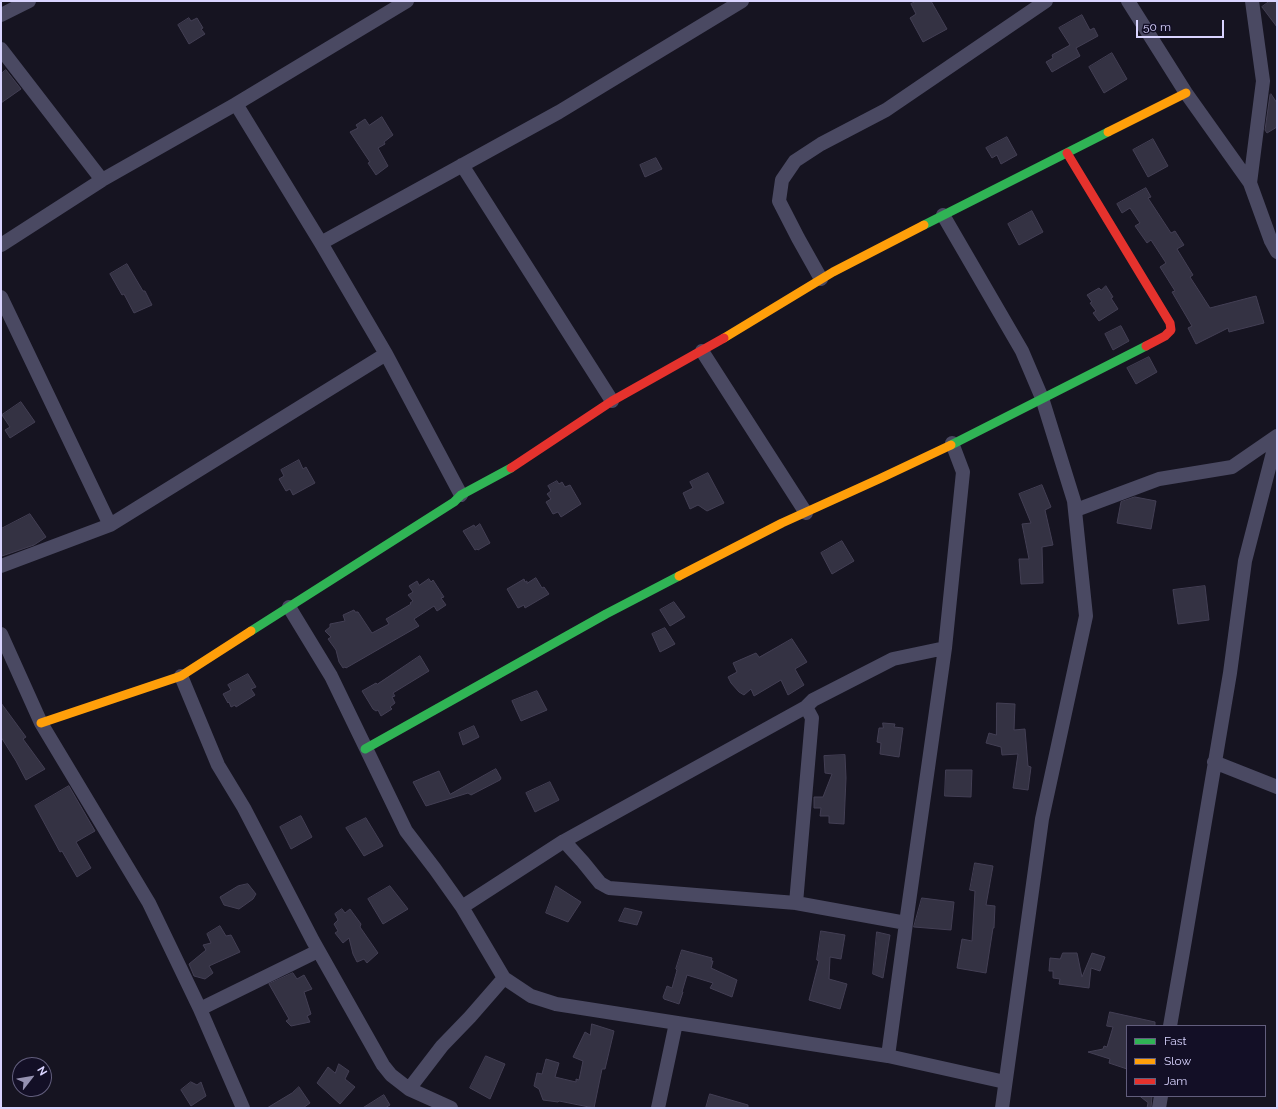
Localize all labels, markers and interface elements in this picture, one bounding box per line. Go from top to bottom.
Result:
scale bar [1138,12,1226,38]
text: 50 m [1143,20,1171,34]
legend [1126,1025,1266,1097]
text: Fast [1164,1034,1187,1048]
text: Slow [1164,1054,1191,1068]
north arrow [12,1057,52,1097]
text: N [34,1064,50,1078]
text: Jam [1164,1074,1187,1088]

